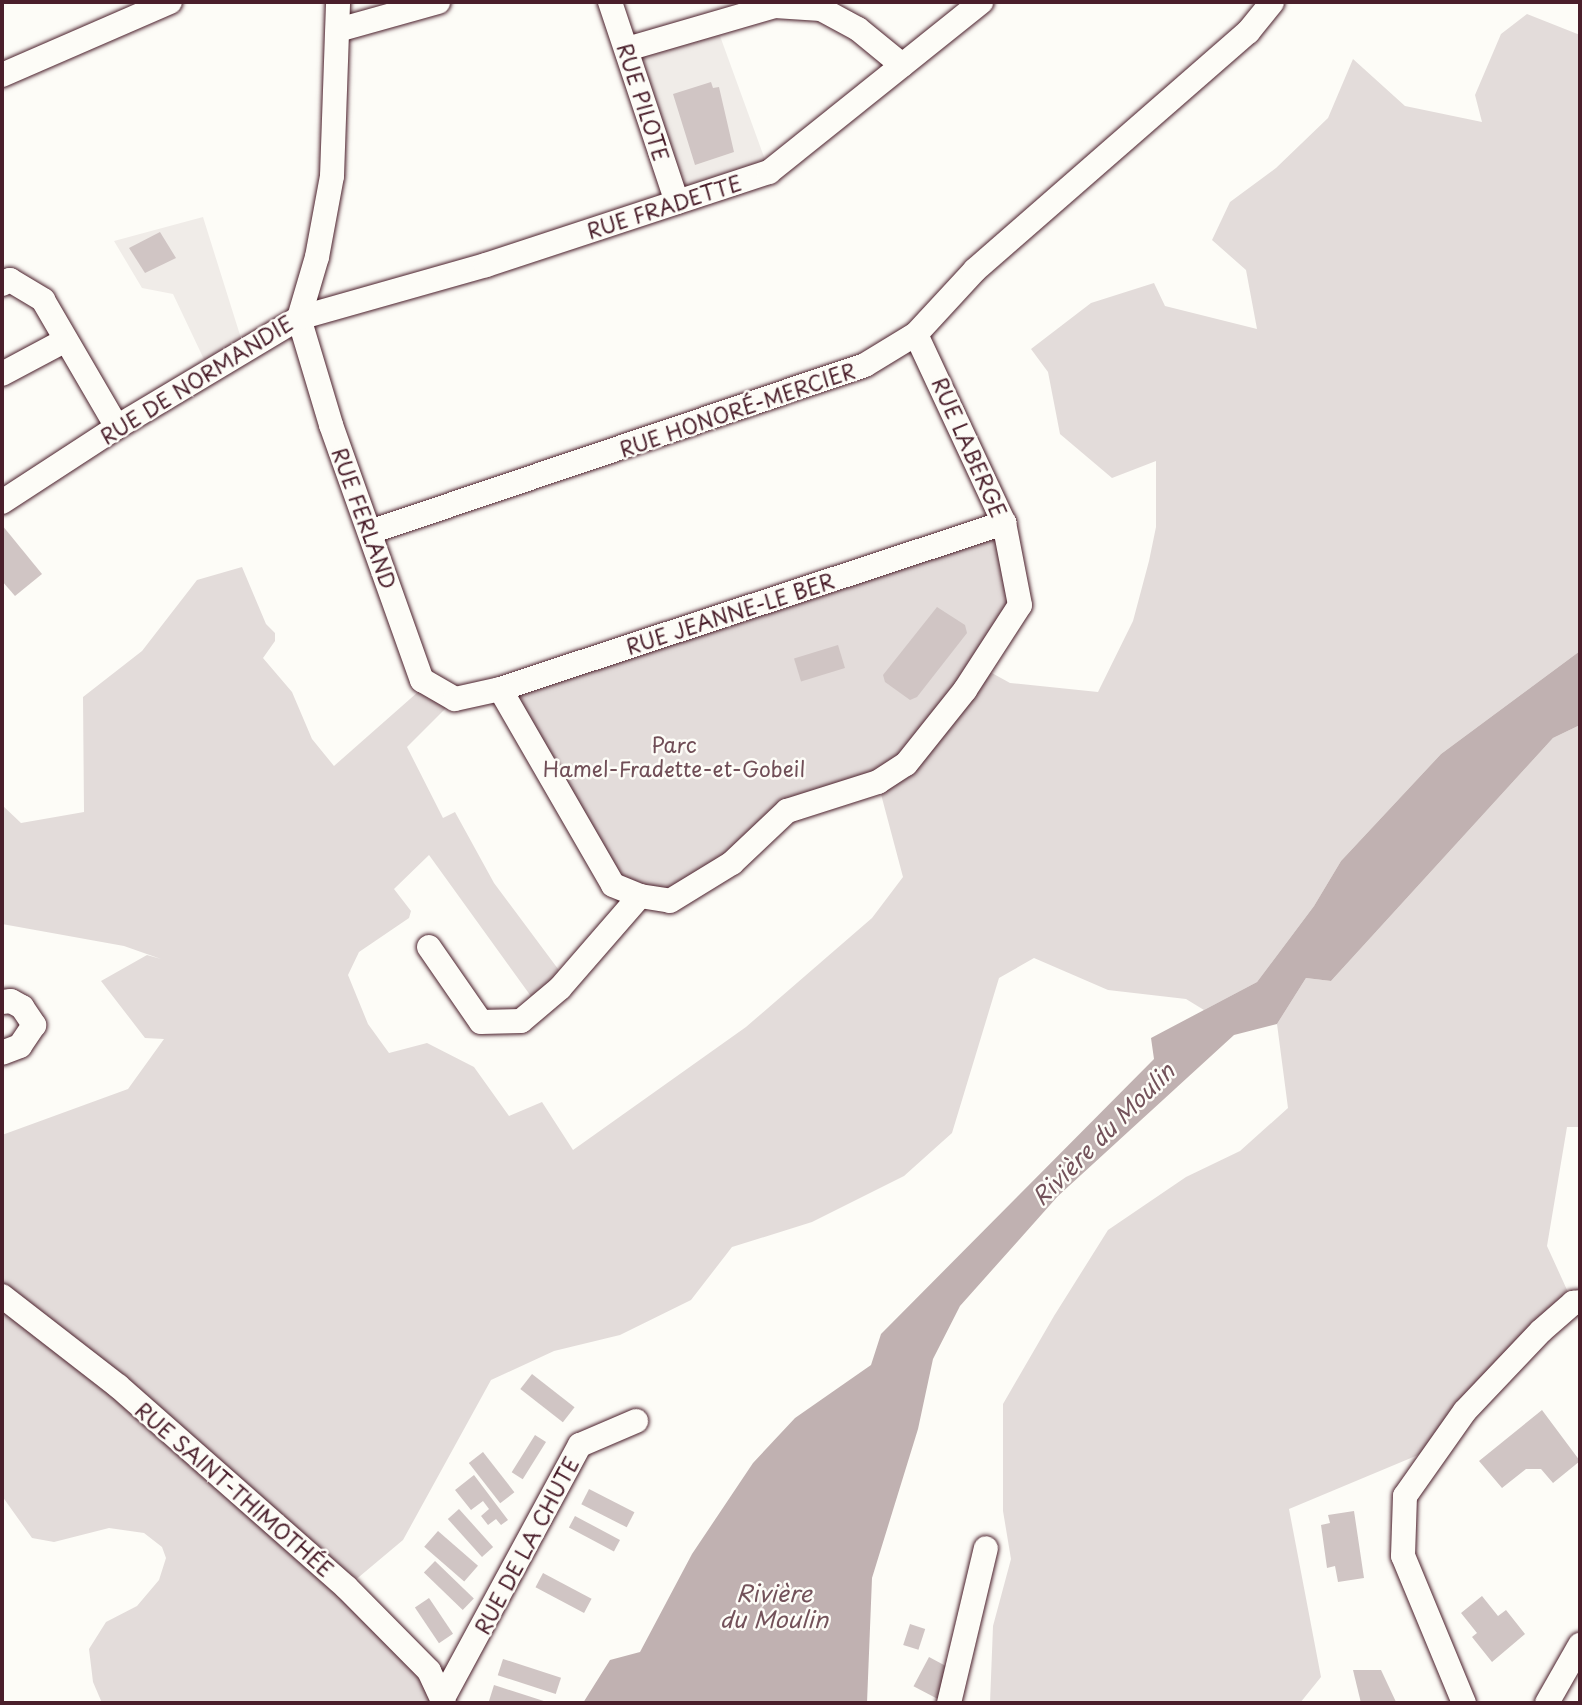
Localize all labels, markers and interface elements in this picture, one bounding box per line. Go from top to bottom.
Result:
street label: RUE PILOTE [613,39,675,165]
street label: RUE FRADETTE [582,169,746,243]
street label: RUE DE NORMANDIE [94,309,298,449]
street label: RUE HONORÉ-MERCIER [614,356,860,462]
street label: RUE LABERGE [928,372,1012,522]
street label: RUE FERLAND [327,443,403,593]
street label: RUE JEANNE-LE BER [620,566,840,660]
park label: Parc Hamel-Fradette-et-Gobeil [543,731,805,781]
water label: Rivière du Moulin [1025,1056,1181,1212]
street label: RUE SAINT-THIMOTHÉE [130,1396,340,1582]
street label: RUE DE LA CHUTE [468,1452,584,1638]
water label: Rivière du Moulin [719,1579,829,1633]

